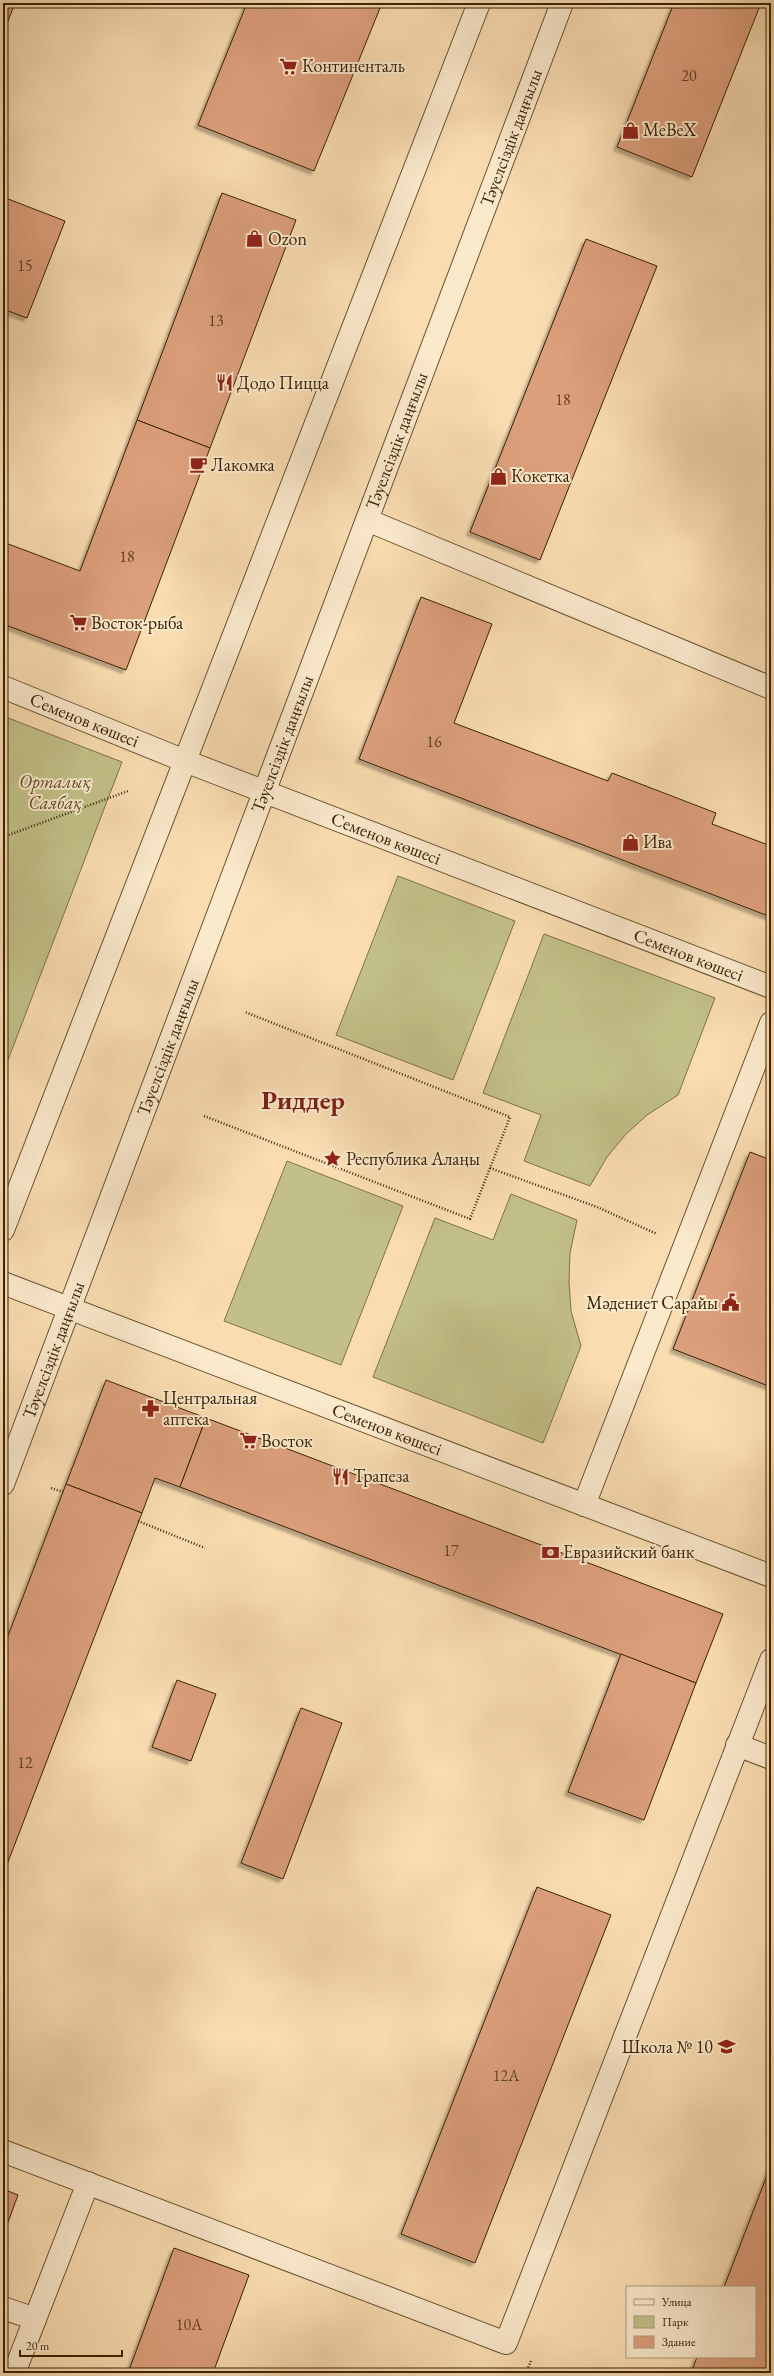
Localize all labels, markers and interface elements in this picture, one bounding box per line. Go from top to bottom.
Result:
place label: Континенталь [302,54,405,77]
supermarket icon: Континенталь [279,56,299,76]
house number: 20 [681,65,697,86]
street label: Тәуелсіздік даңғылы [474,66,547,209]
place label: MeBeX [643,118,696,141]
shop icon: MeBeX [620,120,640,140]
place label: Ozon [268,227,307,250]
shop icon: Ozon [245,229,265,249]
house number: 15 [17,255,33,276]
house number: 13 [208,310,224,331]
street label: Тәуелсіздік даңғылы [360,369,433,513]
place label: Додо Пицца [237,371,330,394]
restaurant icon: Додо Пицца [214,373,234,393]
house number: 18 [555,389,571,410]
place label: Лакомка [211,453,276,476]
cafe icon: Лакомка [188,455,208,475]
place label: Кокетка [511,464,570,487]
shop icon: Кокетка [488,466,508,486]
house number: 18 [119,546,135,567]
place label: Восток-рыба [91,611,184,634]
supermarket icon: Восток-рыба [68,613,88,633]
street label: Тәуелсіздік даңғылы [245,672,318,816]
street label: Семенов көшесі [27,687,143,752]
house number: 16 [426,731,442,752]
park label: Орталық Саябақ [19,770,91,814]
street label: Семенов көшесі [328,807,445,870]
place label: Ива [643,830,673,853]
shop icon: Ива [620,832,640,852]
street label: Семенов көшесі [630,923,747,986]
street label: Тәуелсіздік даңғылы [131,975,204,1119]
district label: Риддер [261,1083,345,1117]
place label: Республика Алаңы [346,1147,480,1170]
place icon: Республика Алаңы [323,1149,343,1169]
street label: Тәуелсіздік даңғылы [17,1278,89,1422]
place label: Мәдениет Сарайы [586,1291,718,1314]
public building icon: Мәдениет Сарайы [721,1293,741,1313]
place label: Центральная аптека [163,1386,257,1430]
pharmacy icon: Центральная аптека [140,1398,160,1418]
street label: Семенов көшесі [329,1398,446,1461]
place label: Восток [261,1429,313,1452]
supermarket icon: Восток [238,1431,258,1451]
place label: Трапеза [353,1464,410,1487]
restaurant icon: Трапеза [330,1466,350,1486]
house number: 17 [443,1540,459,1561]
place label: Евразийский банк [563,1540,695,1563]
bank icon: Евразийский банк [540,1542,560,1562]
house number: 12 [17,1752,33,1773]
place label: Школа № 10 [622,2035,713,2058]
school or university icon: Школа № 10 [716,2037,736,2057]
house number: 12А [493,2065,520,2086]
legend [626,2286,756,2358]
text: Улица [661,2294,692,2310]
house number: 10А [176,2314,203,2335]
text: Парк [662,2314,689,2330]
scale bar [20,2332,122,2358]
text: Здание [662,2334,696,2350]
text: 20 m [26,2338,50,2354]

